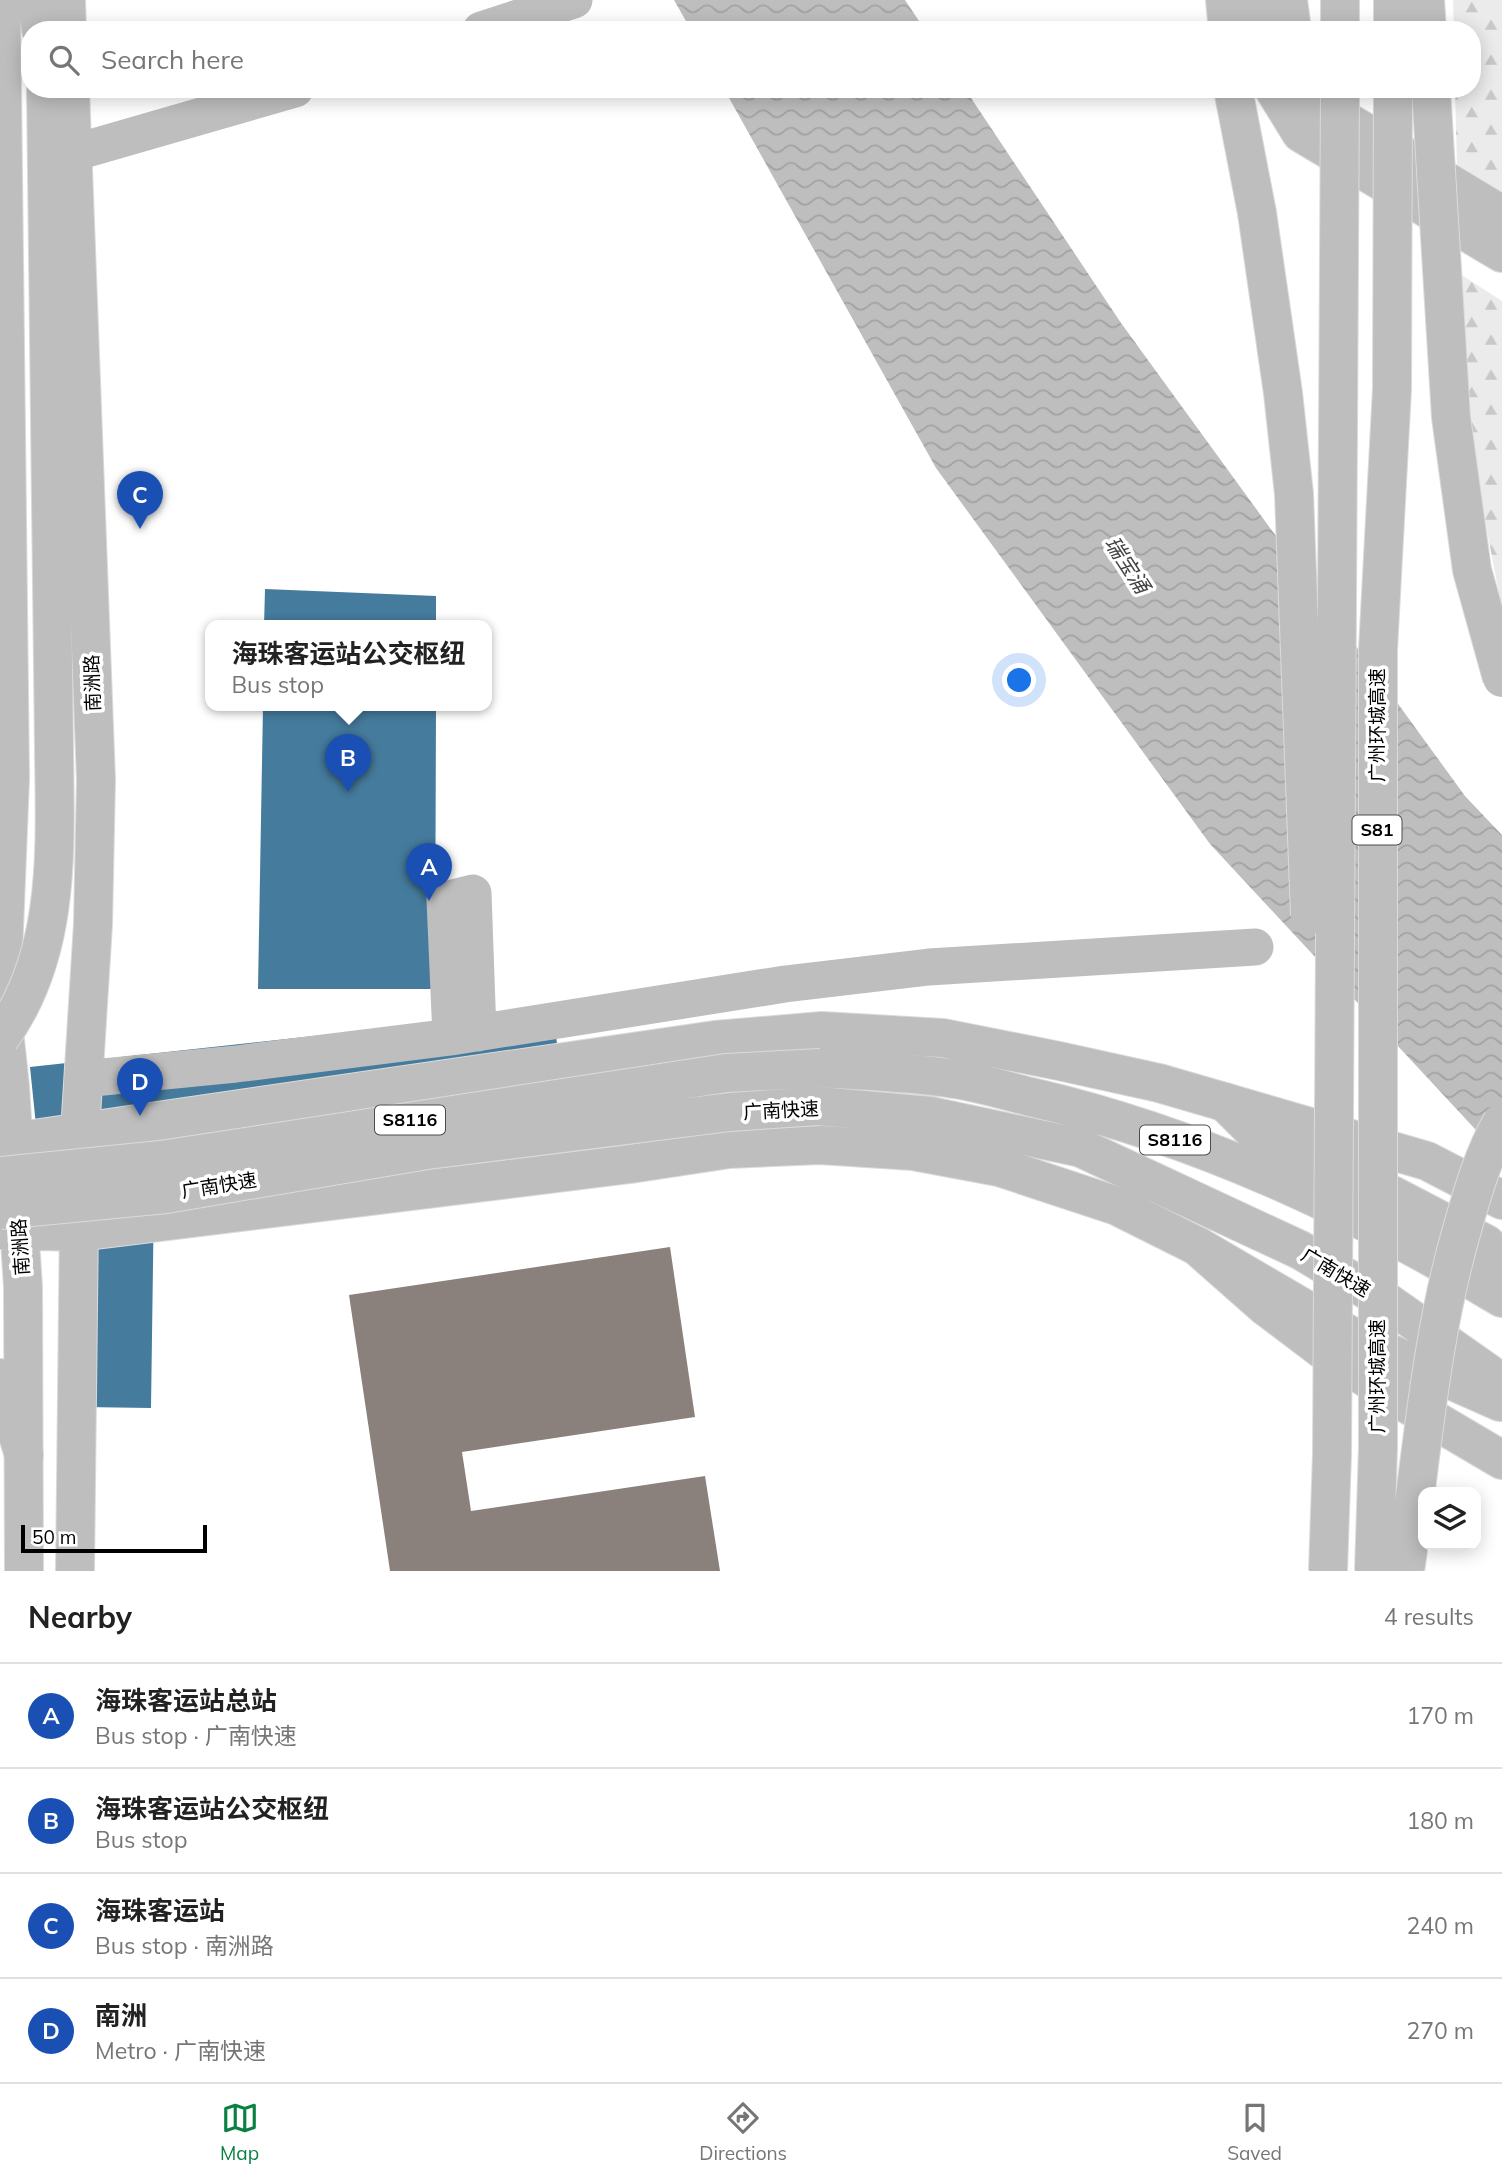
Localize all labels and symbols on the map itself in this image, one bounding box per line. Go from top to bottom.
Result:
pin: C [117,471,163,529]
water label: 瑞宝涌 [1100,531,1157,600]
street label: 南洲路 [79,654,105,712]
your location [1002,663,1036,697]
street label: 广州环城高速 [1365,668,1389,782]
pin: B [325,734,371,792]
road number: S81 [1352,816,1402,844]
pin: A [406,843,452,901]
pin: D [117,1058,163,1116]
street label: 广南快速 [742,1096,820,1124]
road number: S8116 [375,1106,445,1134]
road number: S8116 [1140,1126,1210,1154]
street label: 广南快速 [180,1167,258,1203]
street label: 南洲路 [6,1218,34,1276]
street label: 广南快速 [1297,1242,1375,1302]
street label: 广州环城高速 [1365,1319,1389,1433]
scale bar [21,1522,206,1554]

